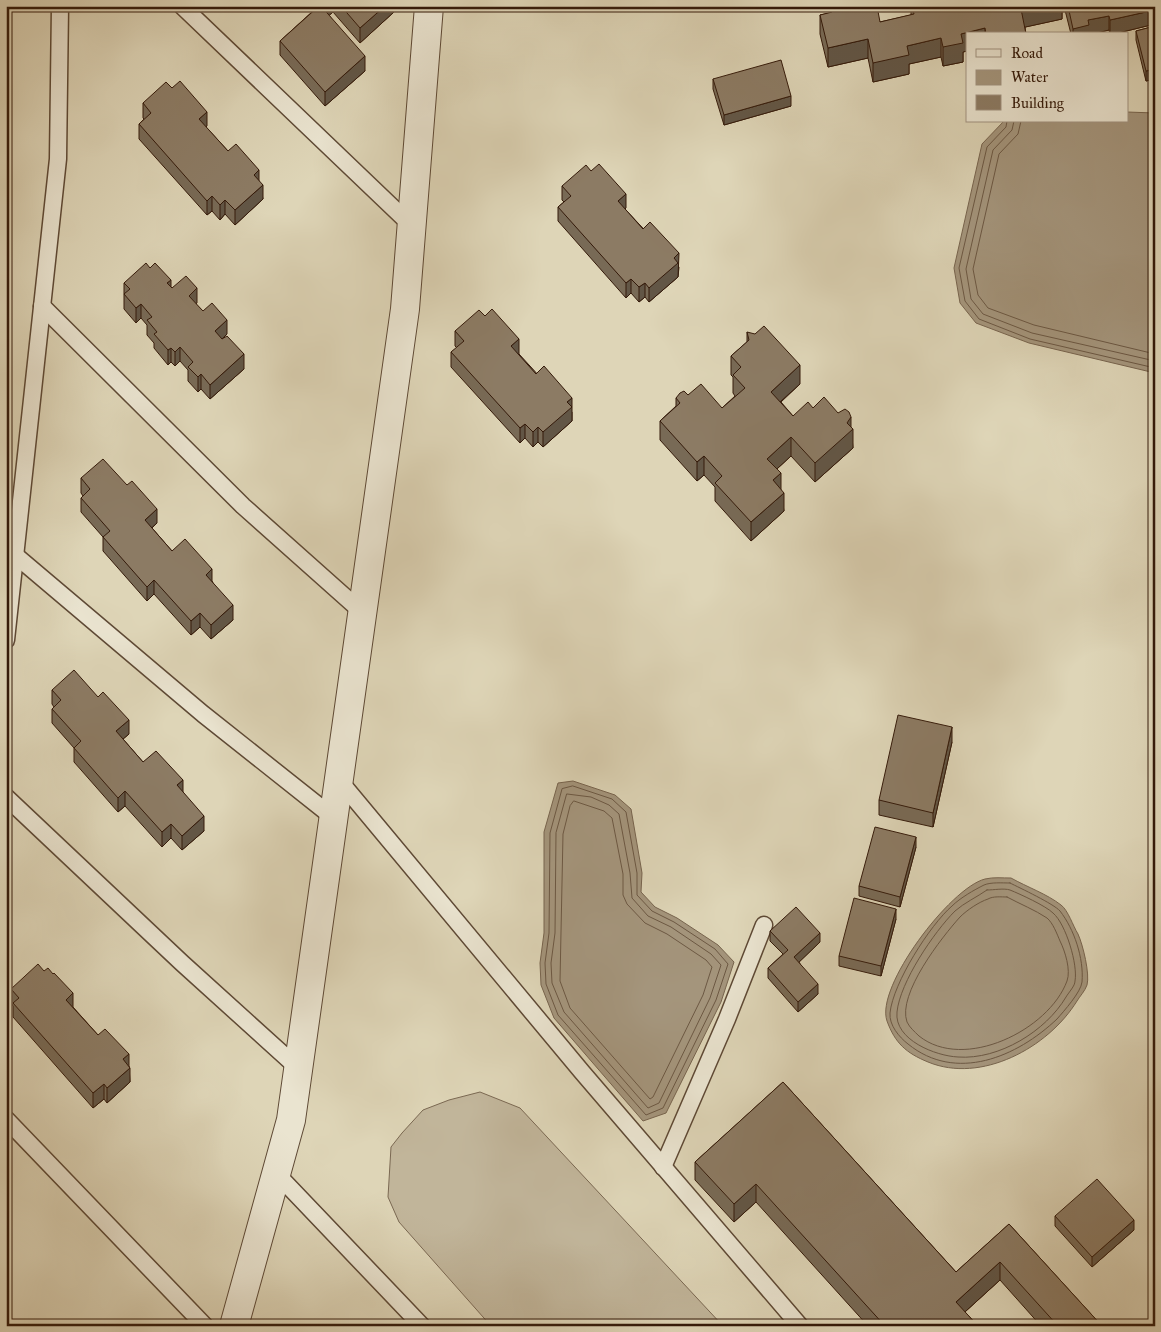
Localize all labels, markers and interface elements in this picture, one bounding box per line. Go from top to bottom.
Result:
legend [966,32,1128,122]
text: Road [1011,44,1043,62]
text: Water [1011,68,1048,86]
text: Building [1011,94,1065,112]

